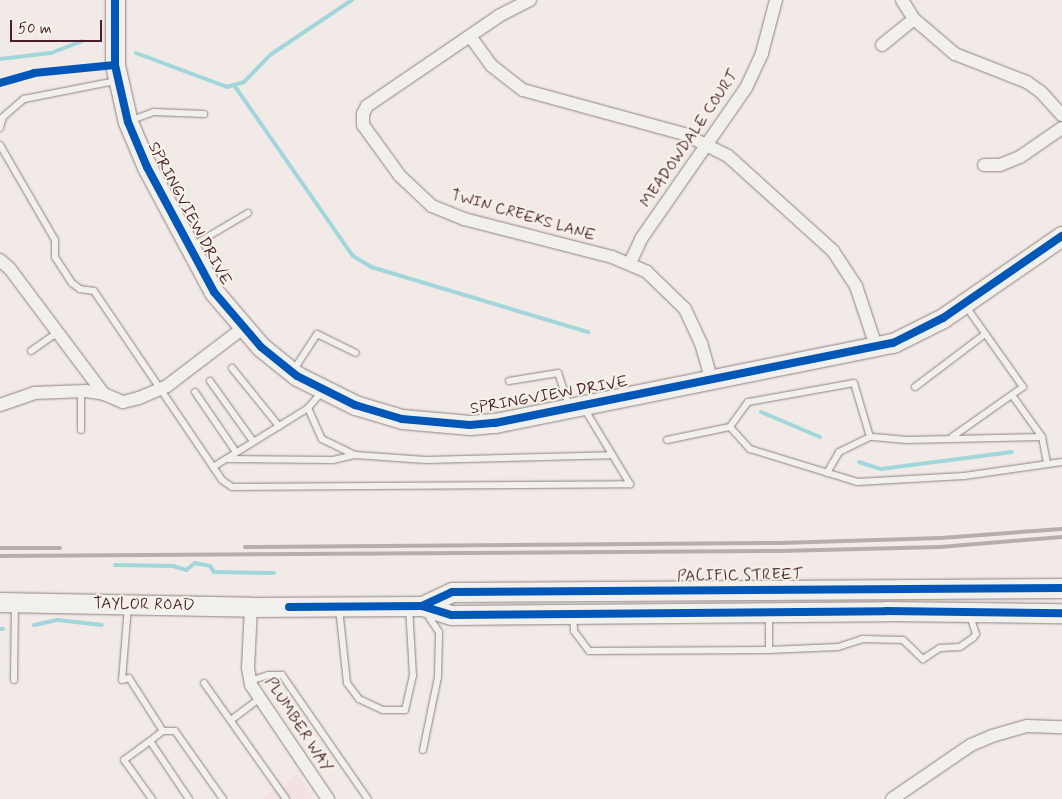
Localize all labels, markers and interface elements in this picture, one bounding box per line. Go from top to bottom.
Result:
scale bar [12,10,105,42]
text: 50 m [18,19,52,39]
street label: MEADOWDALE COURT [636,66,744,212]
street label: SPRINGVIEW DRIVE [143,139,235,289]
street label: TWIN CREEKS LANE [448,186,598,246]
street label: SPRINGVIEW DRIVE [468,373,630,419]
street label: PACIFIC STREET [677,565,803,587]
street label: TAYLOR ROAD [93,595,195,615]
street label: PLUMBER WAY [260,674,336,776]

